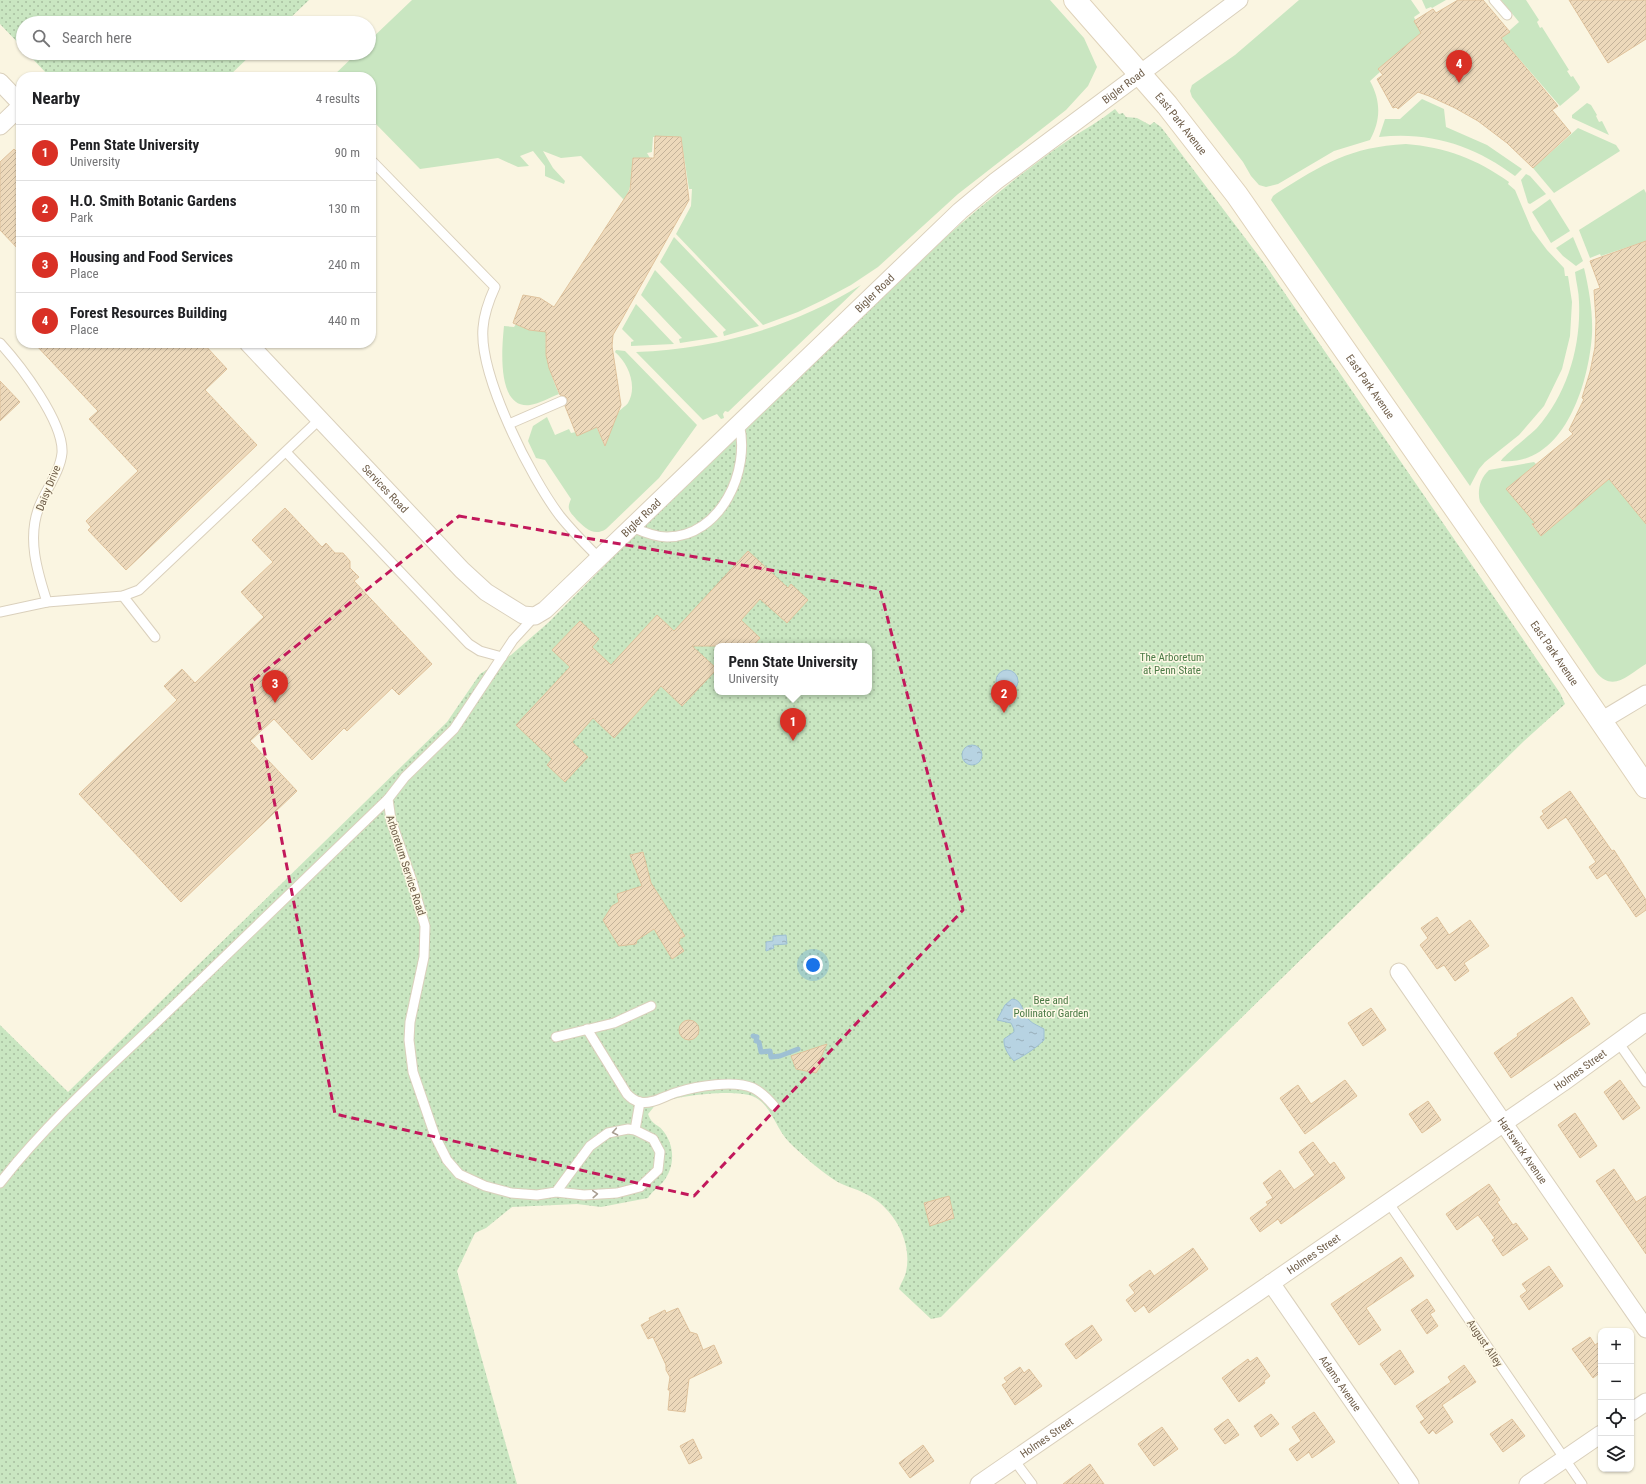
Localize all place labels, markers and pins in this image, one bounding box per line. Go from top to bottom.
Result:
pin: 4 [1446,50,1472,83]
pin: 3 [262,670,288,703]
pin: 2 [991,680,1017,713]
pin: 1 [780,708,806,741]

